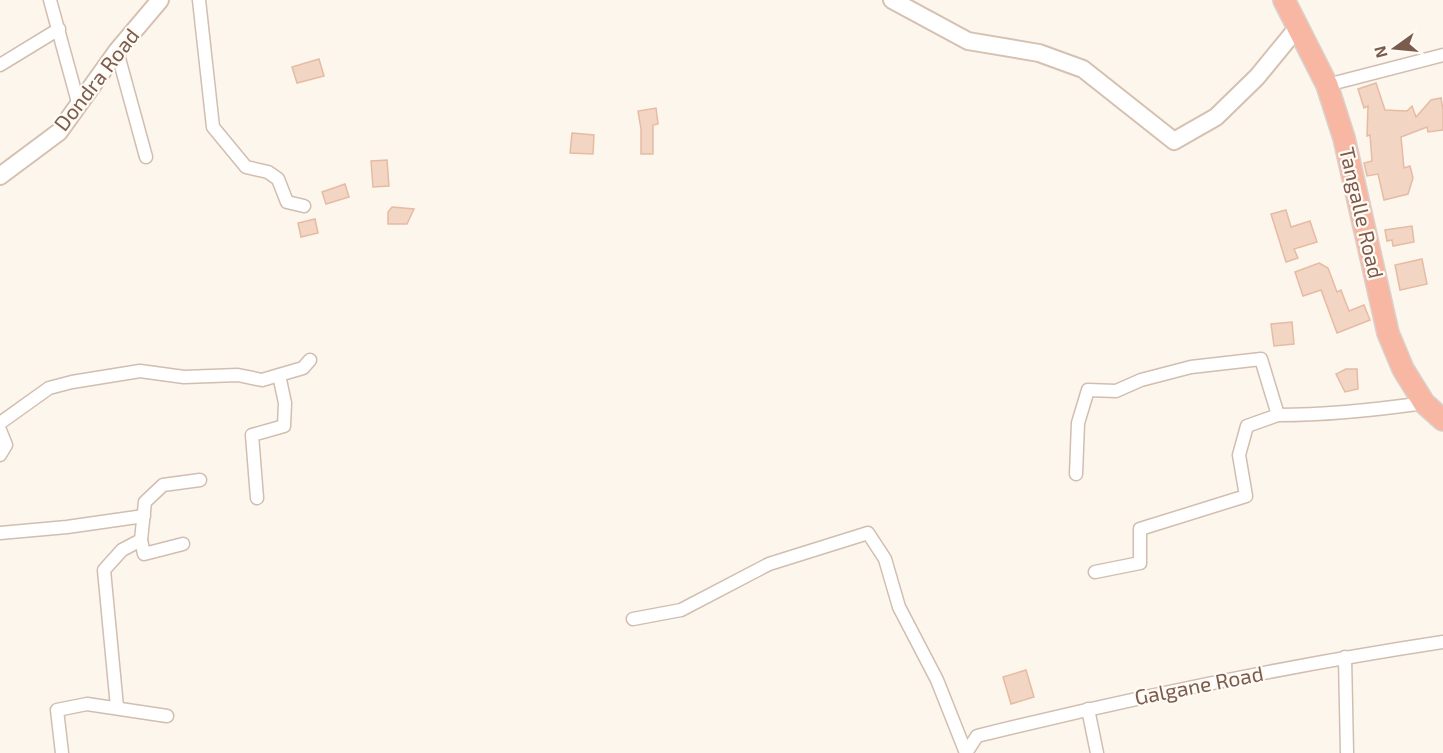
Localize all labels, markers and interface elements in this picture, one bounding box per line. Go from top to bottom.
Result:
north arrow [1365,18,1425,78]
street label: Dondra Road [48,23,144,135]
text: N [1369,44,1391,60]
street label: Tangalle Road [1335,145,1390,281]
street label: Galgane Road [1132,660,1265,709]

